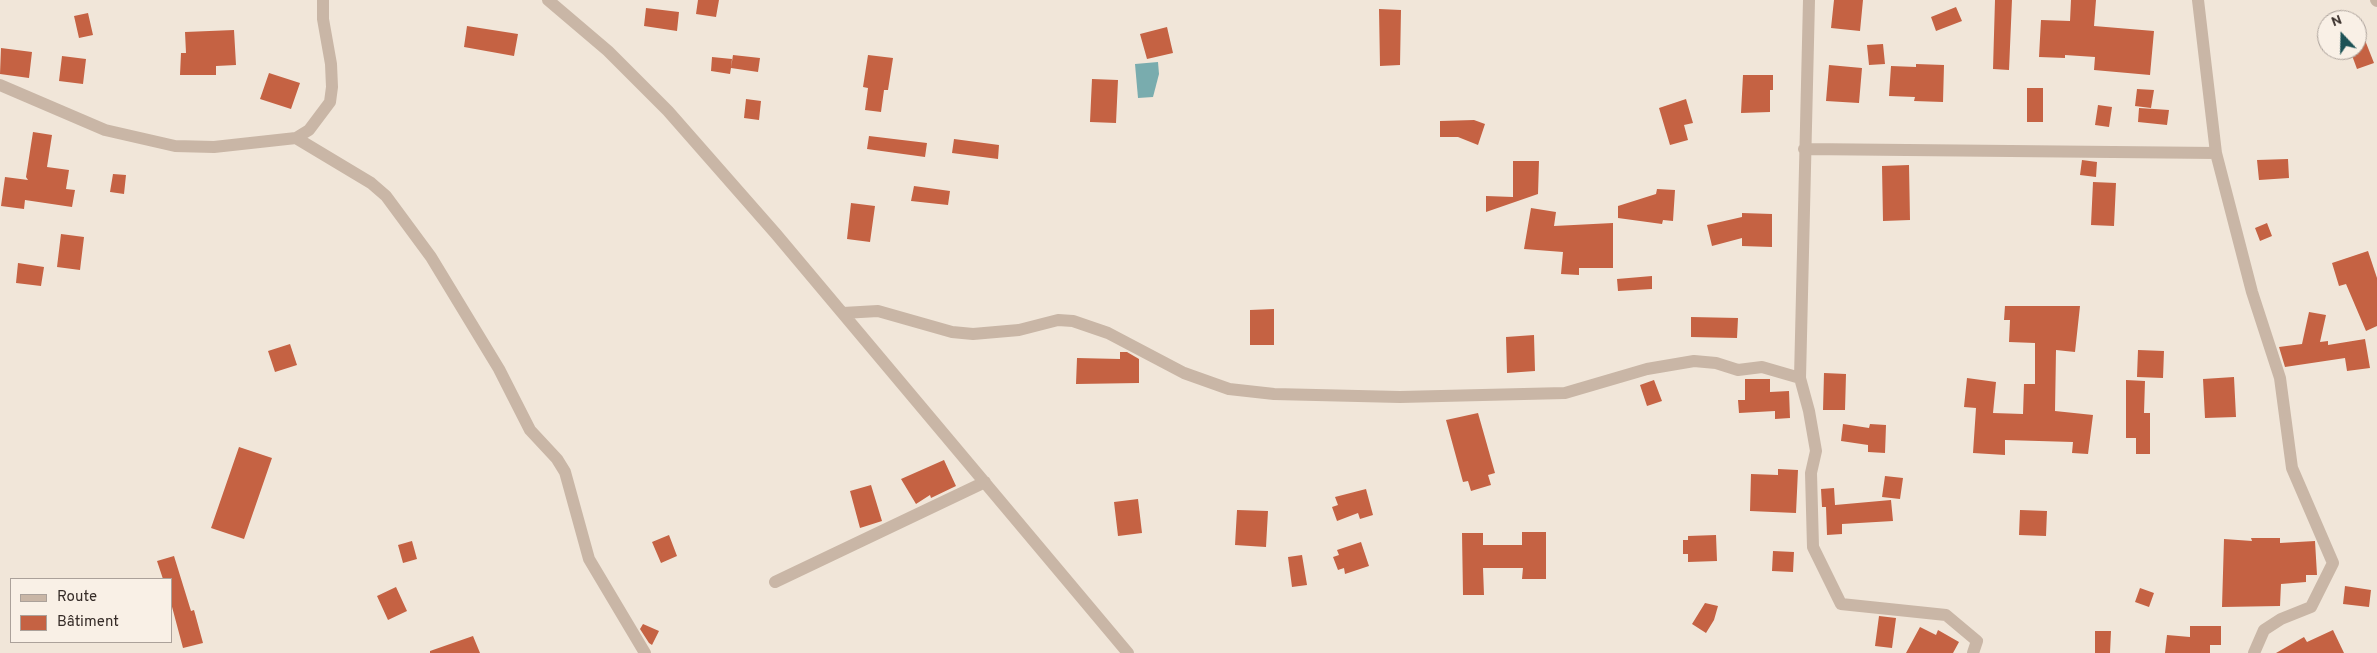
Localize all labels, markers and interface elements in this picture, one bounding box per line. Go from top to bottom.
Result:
north arrow [2317,10,2367,60]
text: N [2329,12,2345,31]
legend [10,578,172,643]
text: Route [57,588,97,607]
text: Bâtiment [57,613,119,632]

